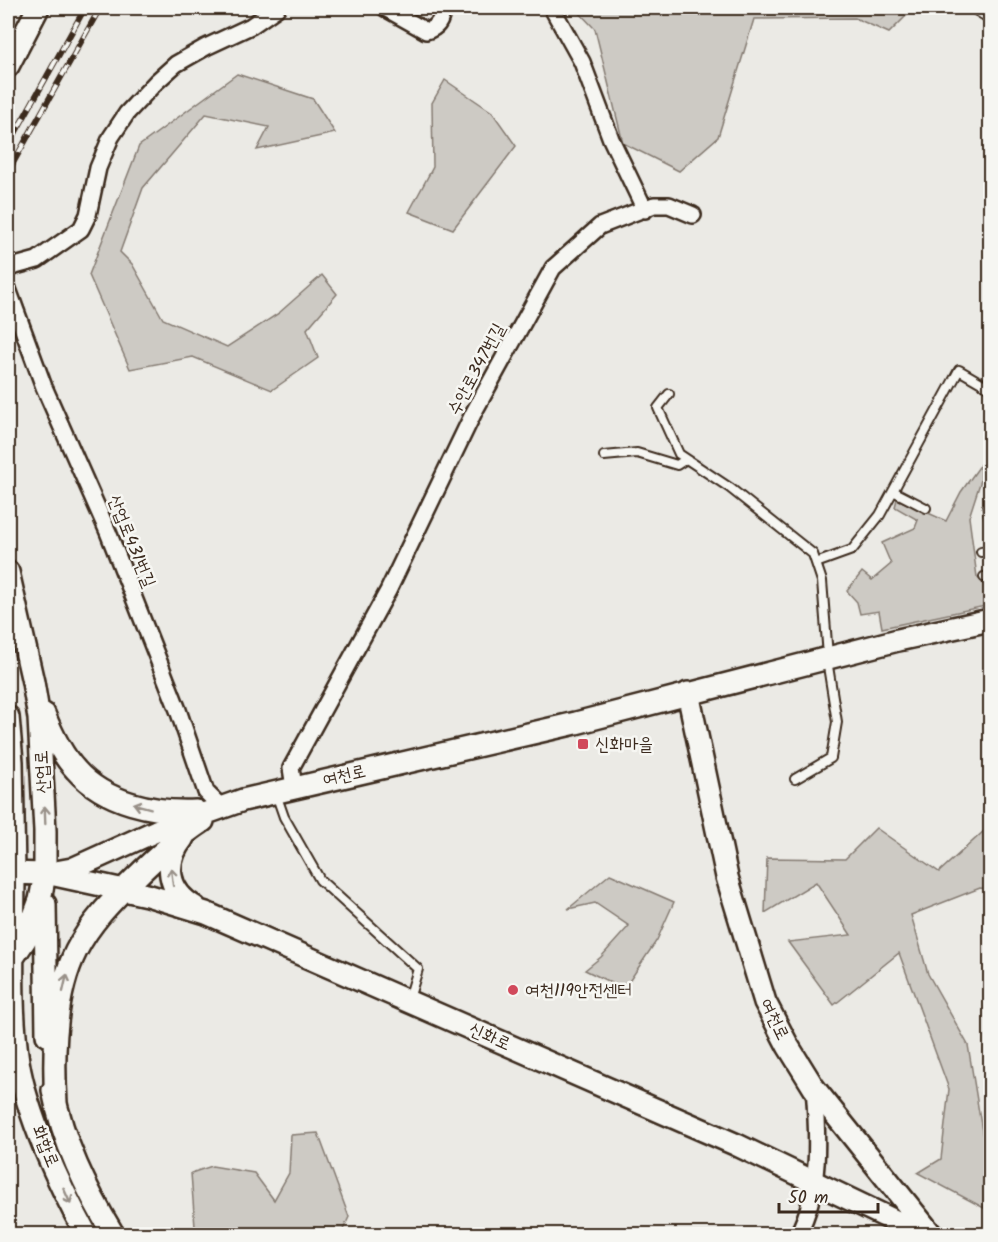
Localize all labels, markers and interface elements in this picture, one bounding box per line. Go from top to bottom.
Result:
street label: 수안로347번길 [441,318,514,421]
street label: 산업로431번길 [99,491,163,593]
place label: 신화마을 [595,731,653,760]
marker: 신화마을 [576,737,590,751]
street label: 산업로 [28,749,59,794]
street label: 여천로 [320,757,369,795]
one-way arrow [133,799,152,811]
one-way arrow [39,806,50,826]
one-way arrow [167,868,178,887]
one-way arrow [60,974,72,993]
place label: 여천119안전센터 [525,977,632,1006]
marker: 여천119안전센터 [506,983,520,997]
street label: 여천로 [751,994,796,1046]
street label: 신화로 [464,1015,515,1059]
street label: 화합로 [23,1121,66,1172]
scale bar [779,1176,878,1214]
text: 50 m [788,1184,828,1213]
one-way arrow [62,1186,73,1205]

